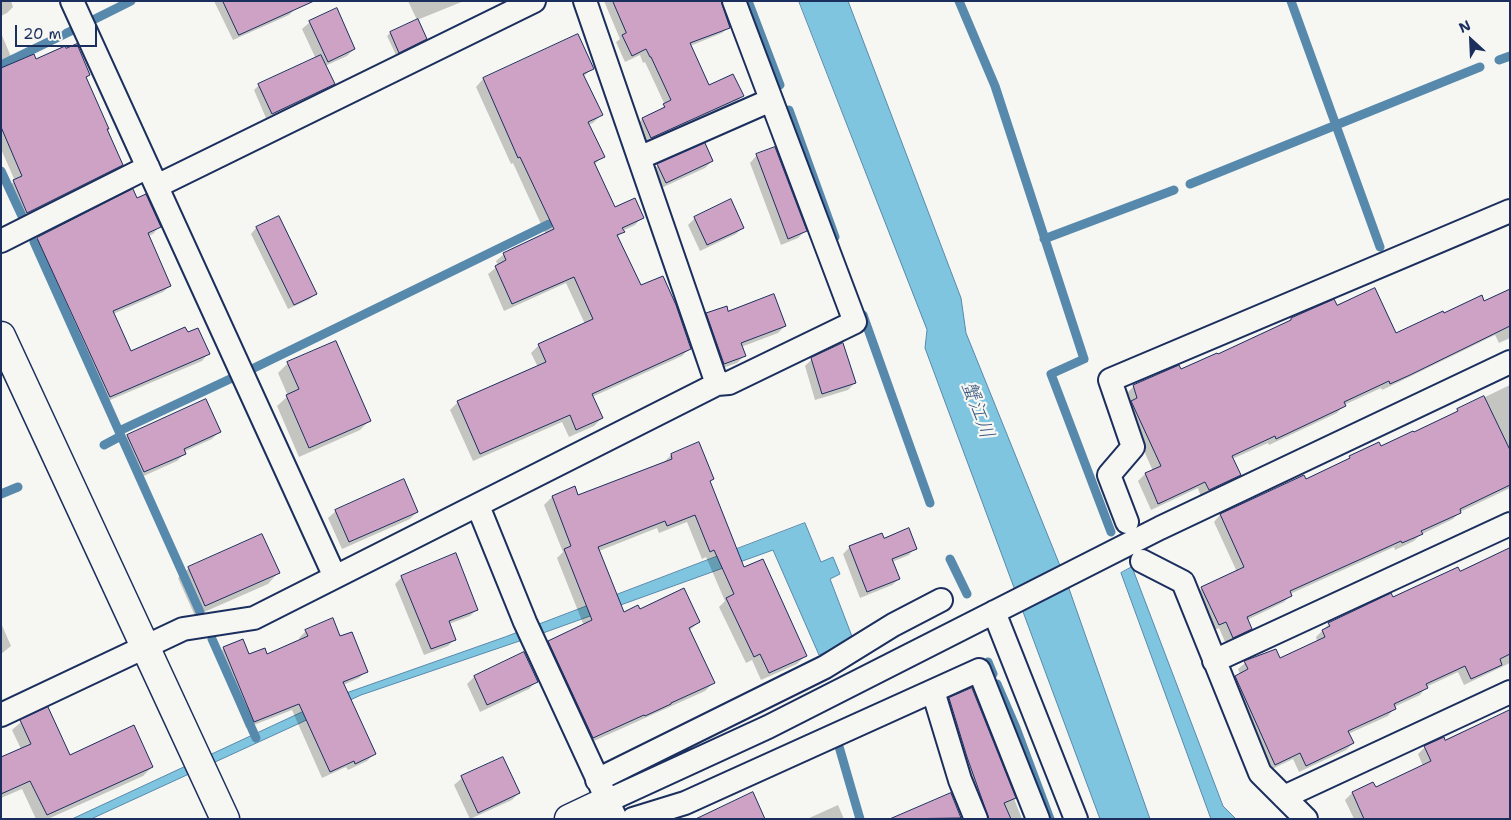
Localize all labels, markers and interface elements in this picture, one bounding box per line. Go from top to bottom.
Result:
scale bar [18,15,100,47]
north arrow [1446,15,1496,65]
text: N [1456,16,1473,37]
text: 20 m [23,24,62,44]
water label: 蟹江川 [955,378,999,442]

